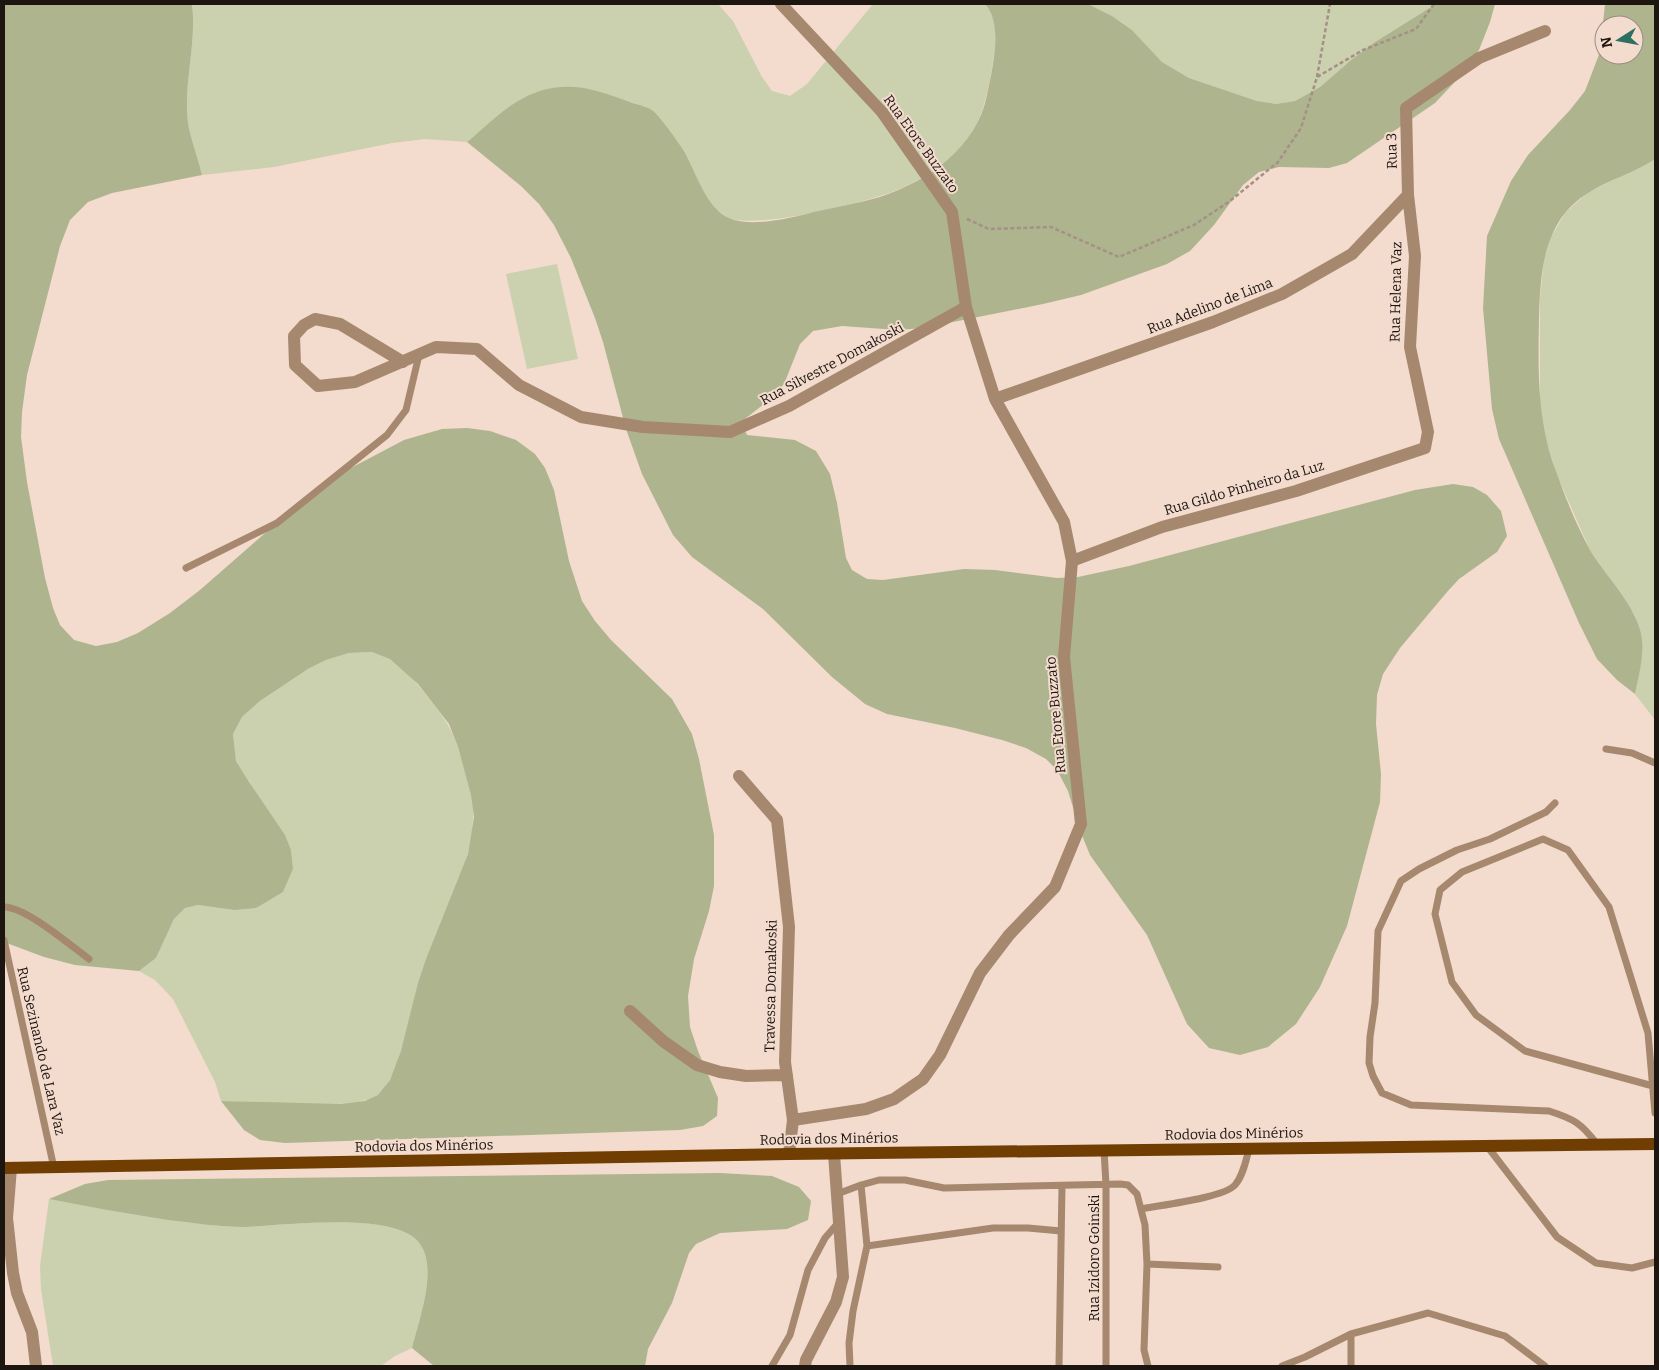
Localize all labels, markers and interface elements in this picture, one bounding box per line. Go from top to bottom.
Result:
north arrow [1594,15,1644,65]
text: N [1597,35,1616,49]
street label: Rua Etore Buzzato [880,92,962,196]
street label: Rua 3 [1383,133,1401,169]
street label: Rua Helena Vaz [1387,241,1405,342]
street label: Rua Adelino de Lima [1145,274,1275,338]
street label: Rua Silvestre Domakoski [757,319,907,409]
street label: Rua Gildo Pinheiro da Luz [1162,457,1326,519]
street label: Rua Etore Buzzato [1042,656,1070,774]
street label: Travessa Domakoski [761,920,781,1052]
street label: Rua Sezinando de Lara Vaz [13,965,69,1137]
street label: Rodovia dos Minérios [1165,1124,1303,1144]
street label: Rodovia dos Minérios [760,1129,898,1149]
street label: Rodovia dos Minérios [355,1136,493,1156]
street label: Rua Izidoro Goinski [1086,1195,1103,1321]

